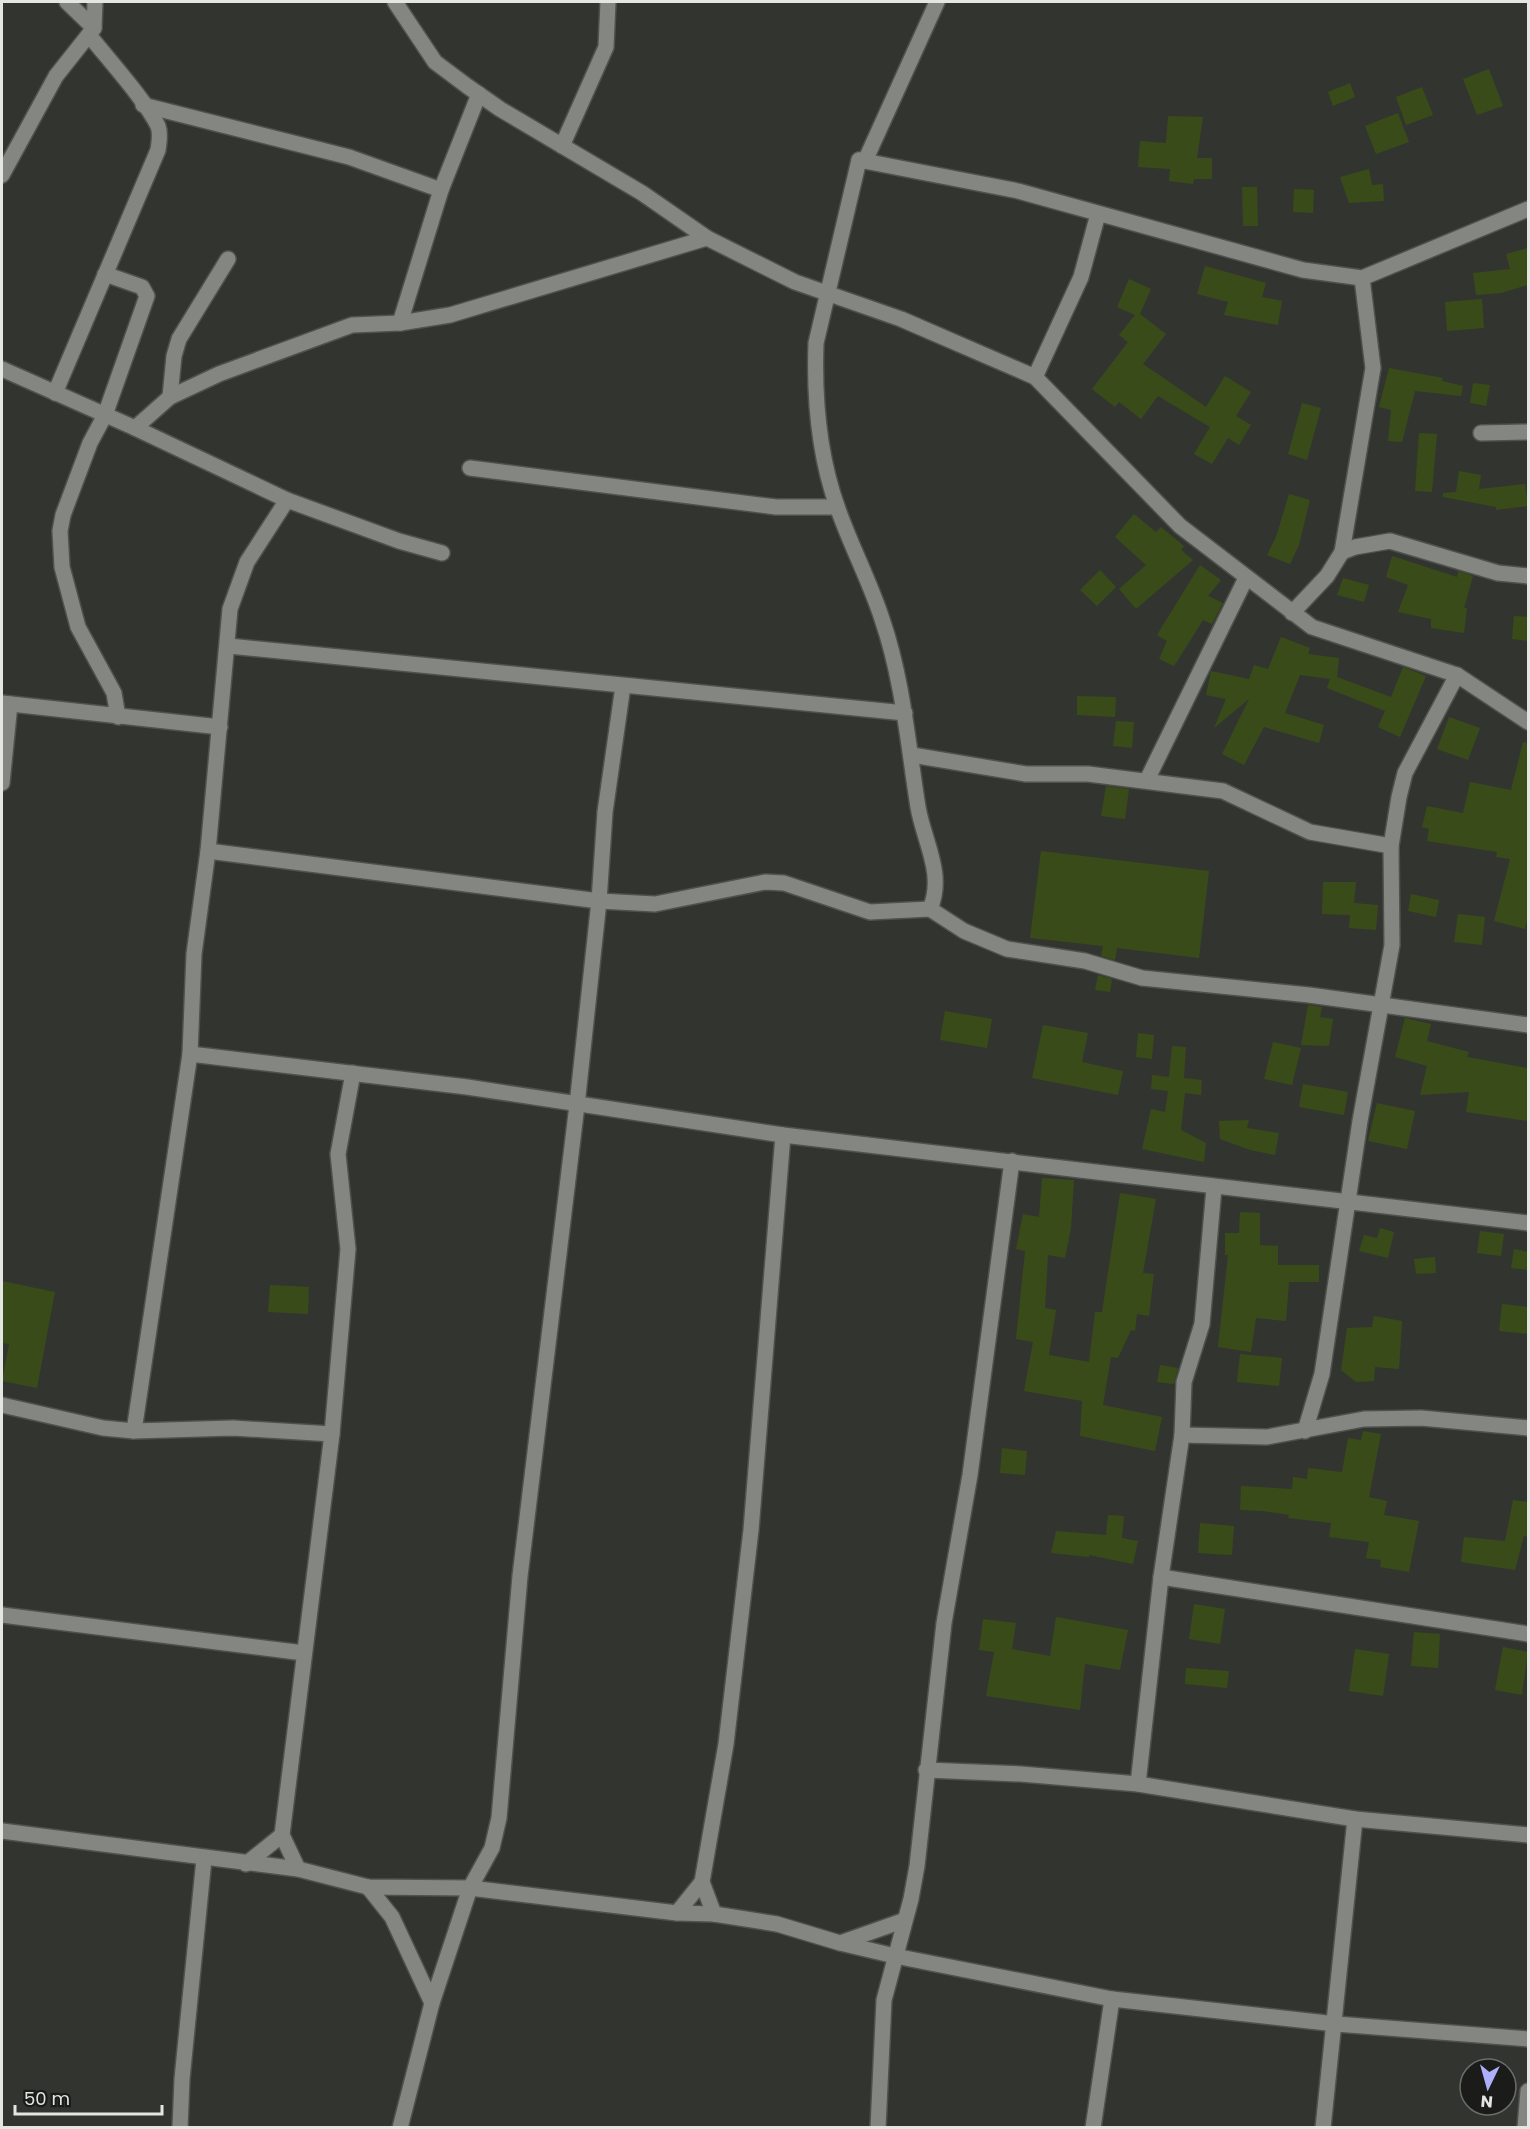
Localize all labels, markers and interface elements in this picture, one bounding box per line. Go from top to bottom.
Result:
north arrow [1458,2057,1518,2117]
scale bar [15,2078,162,2116]
text: 50 m [24,2086,70,2111]
text: N [1480,2089,1494,2113]

